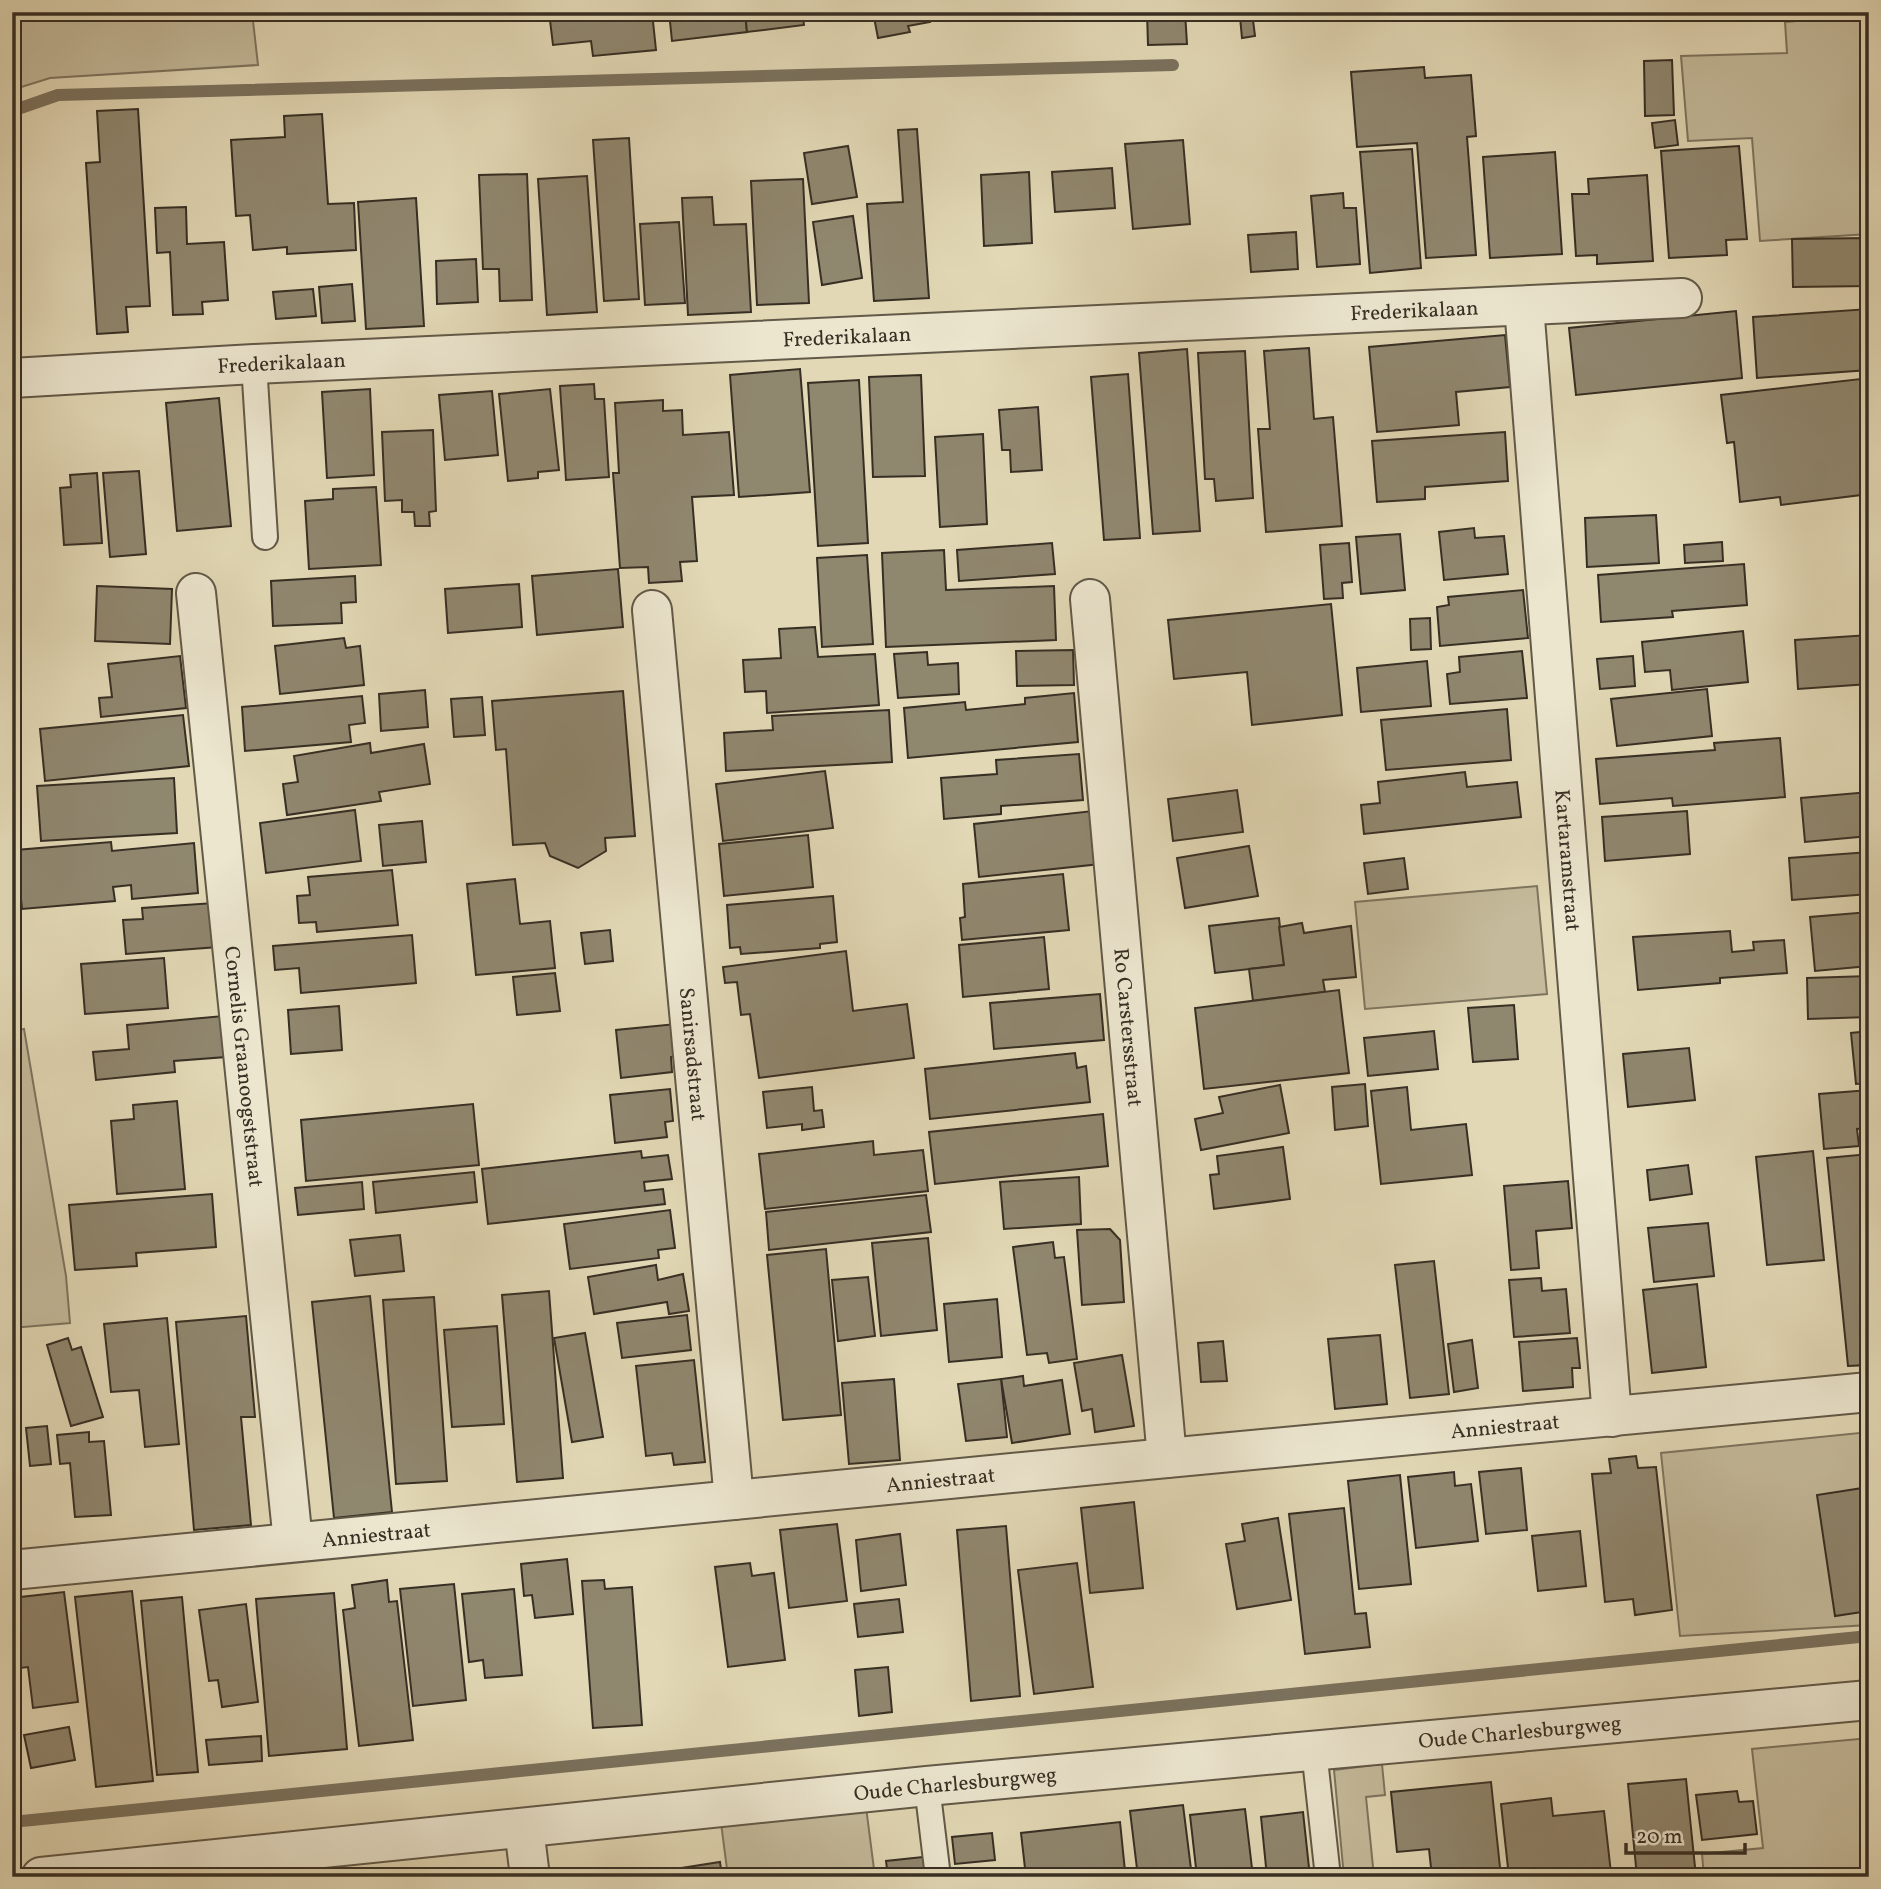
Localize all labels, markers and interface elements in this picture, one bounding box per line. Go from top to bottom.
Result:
street label: Frederikalaan [1350,294,1479,329]
street label: Frederikalaan [782,321,912,356]
street label: Frederikalaan [217,347,347,382]
street label: Kartaramstraat [1546,788,1586,933]
street label: Cornelis Graanoogststraat [216,945,270,1189]
street label: Ro Carstersstraat [1105,947,1148,1108]
street label: Sanirsadstraat [671,986,712,1122]
street label: Anniestraat [1449,1408,1561,1447]
street label: Anniestraat [885,1462,997,1501]
street label: Anniestraat [321,1516,432,1556]
street label: Oude Charlesburgweg [1417,1710,1623,1757]
street label: Oude Charlesburgweg [853,1761,1058,1809]
scale bar [1626,1812,1744,1856]
text: 20 m [1636,1823,1682,1852]

